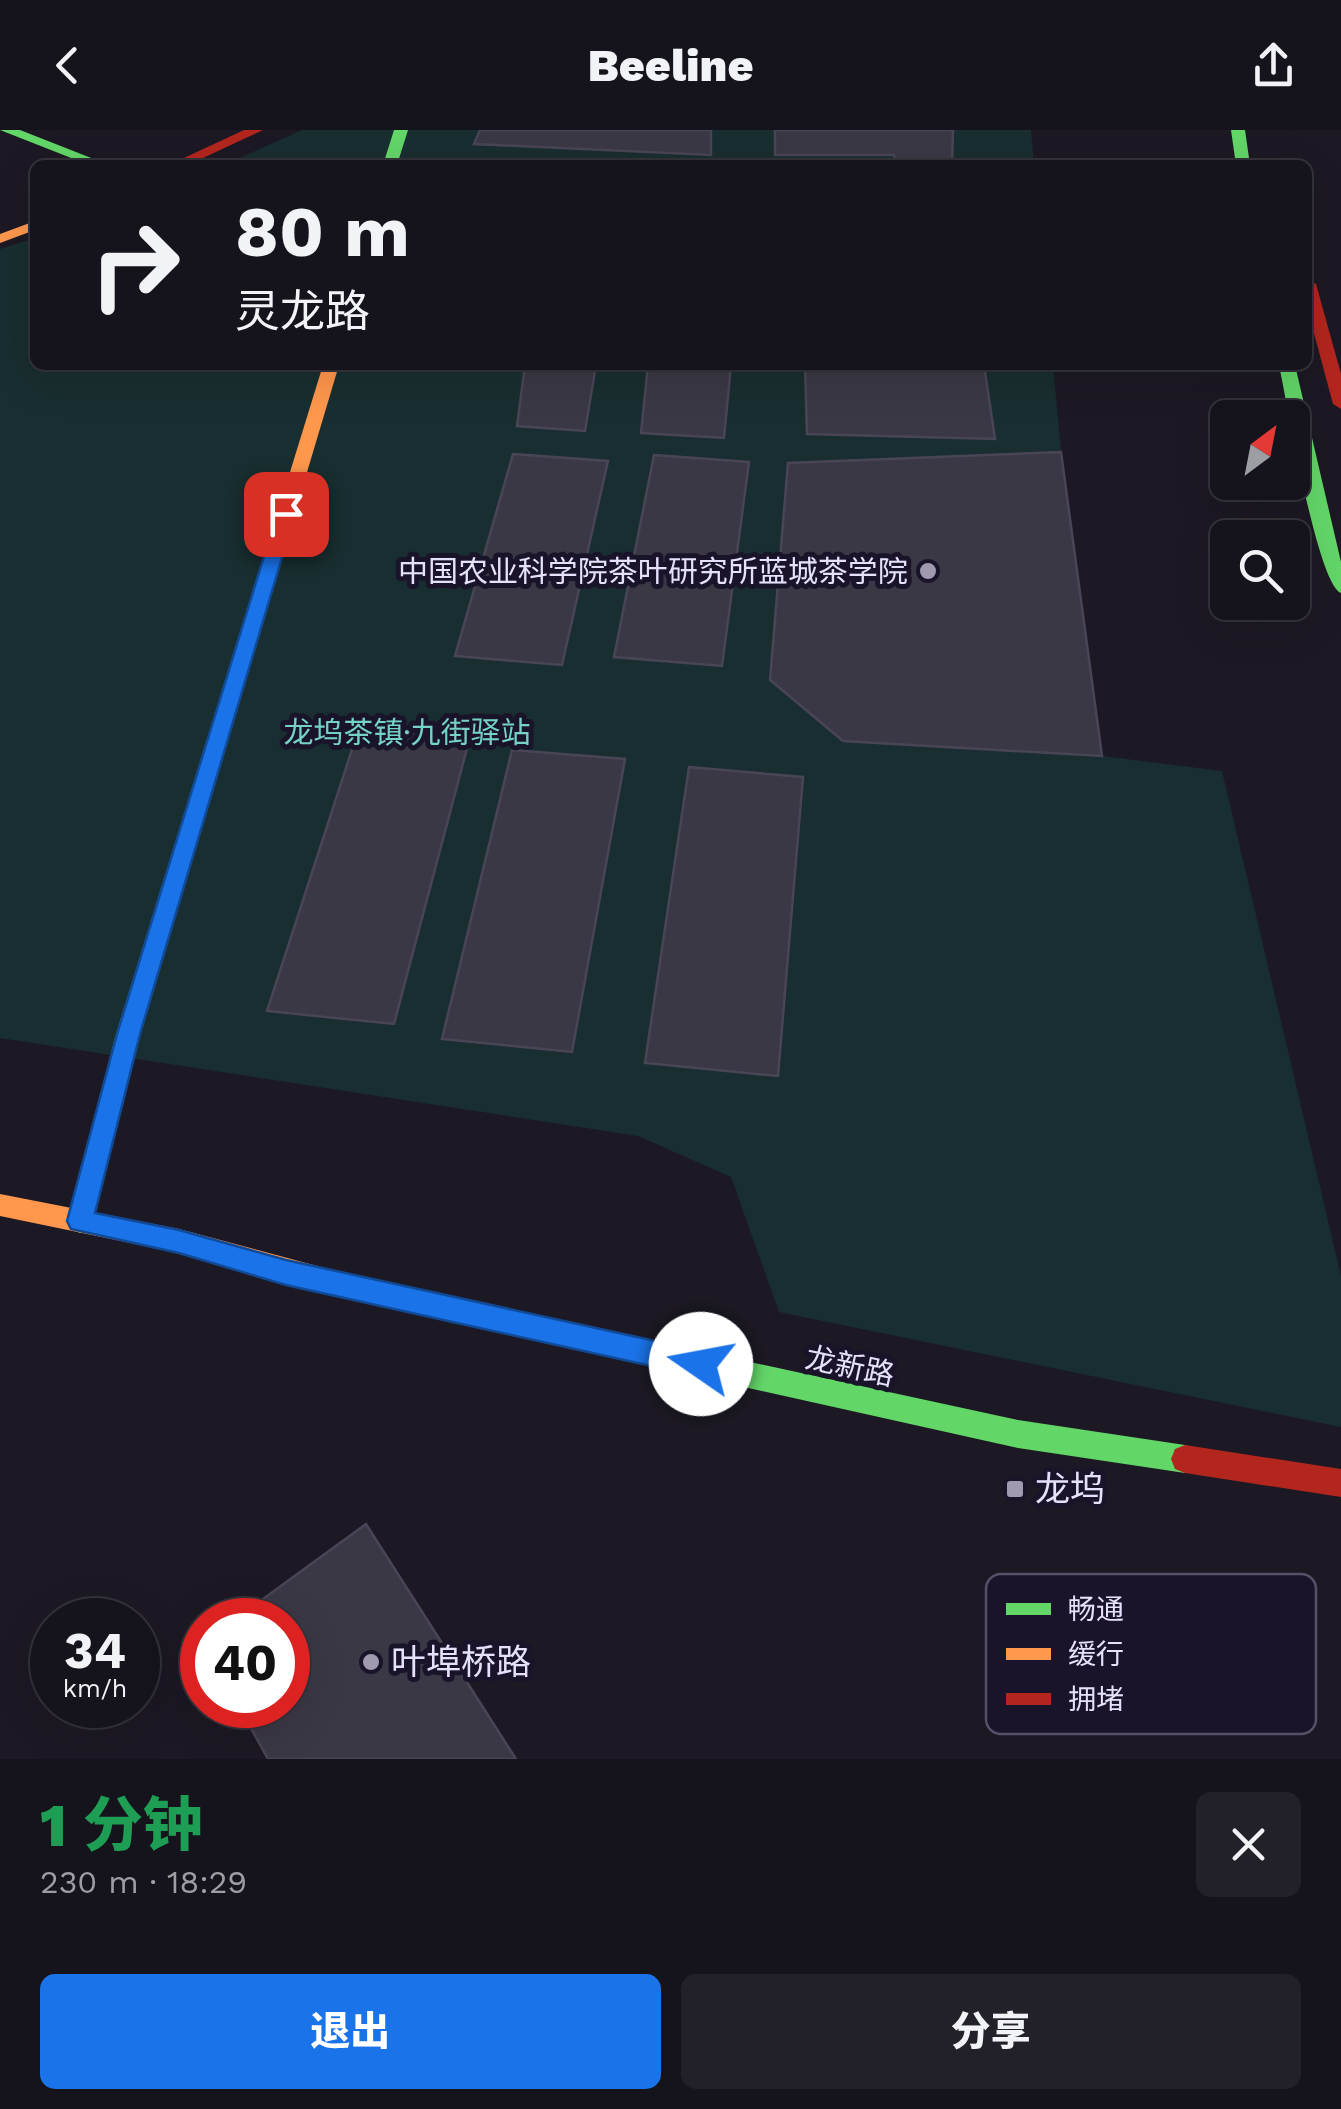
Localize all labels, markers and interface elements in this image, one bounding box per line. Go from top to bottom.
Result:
icon: back [40,38,95,93]
icon: share [1246,38,1301,93]
text: Beeline [588,39,753,92]
text: 80 m [235,191,410,273]
icon: right [70,200,200,330]
text: 灵龙路 [235,285,370,338]
north arrow [1210,400,1310,500]
map controls [1210,400,1310,620]
pin [244,472,329,557]
icon: arrive [259,487,314,542]
button: search [1210,520,1310,620]
place label: 中国农业科学院茶叶研究所蓝城茶学院 [398,554,908,589]
marker: 中国农业科学院茶叶研究所蓝城茶学院 [917,560,939,582]
park label: 龙坞茶镇·九街驿站 [284,715,530,750]
position arrow [649,1312,753,1416]
street label: 龙新路 [802,1340,898,1392]
place label: 龙坞 [1035,1468,1105,1510]
marker: 龙坞 [1004,1478,1026,1500]
legend [986,1574,1316,1734]
text: 畅通 [1068,1593,1124,1626]
speed limit sign: 40 [180,1598,310,1728]
text: 34 [64,1621,126,1680]
text: 缓行 [1068,1638,1124,1671]
place label: 叶埠桥路 [391,1641,531,1683]
marker: 叶埠桥路 [360,1651,382,1673]
text: km/h [63,1674,127,1703]
text: 拥堵 [1068,1683,1124,1716]
text: 1 分钟 [40,1790,203,1861]
button: close [1196,1792,1301,1897]
text: 230 m · 18:29 [40,1863,247,1901]
button: 退出 [40,1974,661,2089]
button: 分享 [681,1974,1301,2089]

